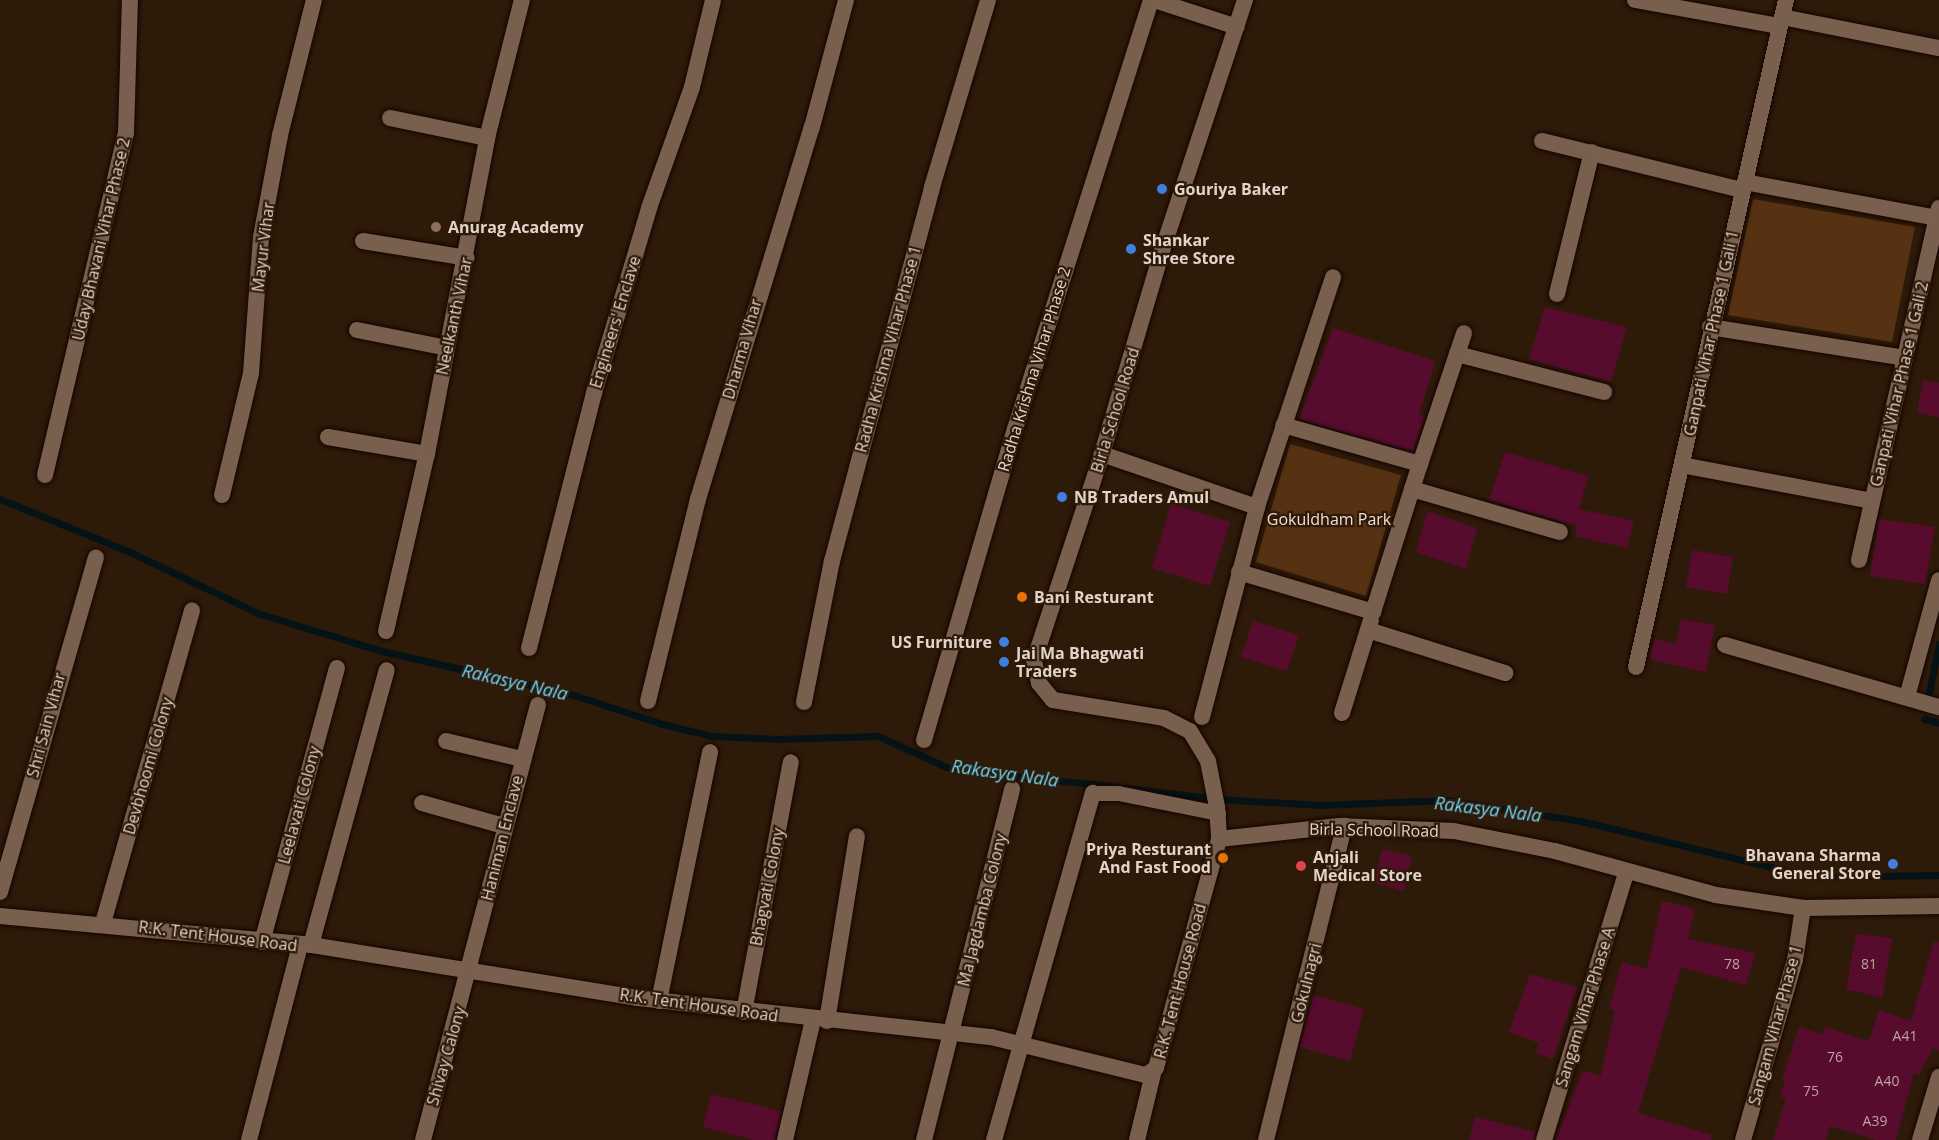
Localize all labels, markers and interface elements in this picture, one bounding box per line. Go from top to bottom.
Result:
street label: Uday Bhavani Vihar Phase 2 [68,136,134,342]
place label: Gouriya Baker [1174,179,1288,199]
marker: Gouriya Baker [1155,182,1169,196]
street label: Mayur Vihar [248,201,278,293]
place label: Anurag Academy [448,217,584,237]
marker: Anurag Academy [429,220,443,234]
street label: Ganpati Vihar Phase 1 Gali 1 [1680,228,1742,438]
place label: Shankar Shree Store [1143,230,1235,268]
marker: Shankar Shree Store [1124,242,1138,256]
street label: Radha Krishna Vihar Phase 1 [851,243,925,455]
street label: Engineers' Enclave [586,254,644,390]
street label: Neelkanth Vihar [432,255,476,377]
street label: Radha Krishna Vihar Phase 2 [994,264,1074,474]
street label: Ganpati Vihar Phase 1 Gali 2 [1866,279,1932,489]
street label: Dharma Vihar [719,297,765,401]
street label: Birla School Road [1087,345,1143,475]
place label: NB Traders Amul [1074,487,1209,507]
marker: NB Traders Amul [1055,490,1069,504]
park label: Gokuldham Park [1267,509,1391,529]
place label: Bani Resturant [1034,587,1154,607]
marker: Bani Resturant [1015,590,1029,604]
place label: US Furniture [891,632,992,652]
marker: US Furniture [997,635,1011,649]
place label: Jai Ma Bhagwati Traders [1016,643,1144,681]
marker: Jai Ma Bhagwati Traders [997,655,1011,669]
water label: Rakasya Nala [460,659,570,705]
street label: Shri Sain Vihar [23,670,69,780]
street label: Devbhoomi Colony [119,695,177,837]
street label: Leelavati Colony [274,744,324,866]
water label: Rakasya Nala [950,755,1060,791]
street label: Haniman Enclave [477,773,527,903]
water label: Rakasya Nala [1433,792,1543,826]
street label: Birla School Road [1309,819,1439,841]
street label: Bhagvati Colony [746,826,788,948]
street label: Ma Jagdamba Colony [954,832,1010,988]
place label: Priya Resturant And Fast Food [1086,839,1211,877]
place label: Bhavana Sharma General Store [1745,845,1881,883]
place label: Anjali Medical Store [1313,847,1422,885]
marker: Priya Resturant And Fast Food [1216,851,1230,865]
marker: Bhavana Sharma General Store [1886,857,1900,871]
marker: Anjali Medical Store [1294,859,1308,873]
street label: R.K. Tent House Road [1150,901,1210,1061]
street label: R.K. Tent House Road [137,917,299,955]
street label: Sangam Vihar Phase A [1552,925,1618,1089]
street label: Gokulnagri [1287,941,1325,1025]
street label: Sangam Vihar Phase 1 [1744,943,1806,1107]
house number: 78 [1724,956,1740,972]
house number: 81 [1861,956,1877,972]
street label: R.K. Tent House Road [619,984,779,1026]
street label: Shivay Calony [423,1004,469,1108]
house number: A41 [1893,1028,1917,1044]
house number: 76 [1827,1049,1843,1065]
house number: A40 [1875,1073,1899,1089]
house number: 75 [1803,1083,1819,1099]
house number: A39 [1863,1113,1887,1129]

